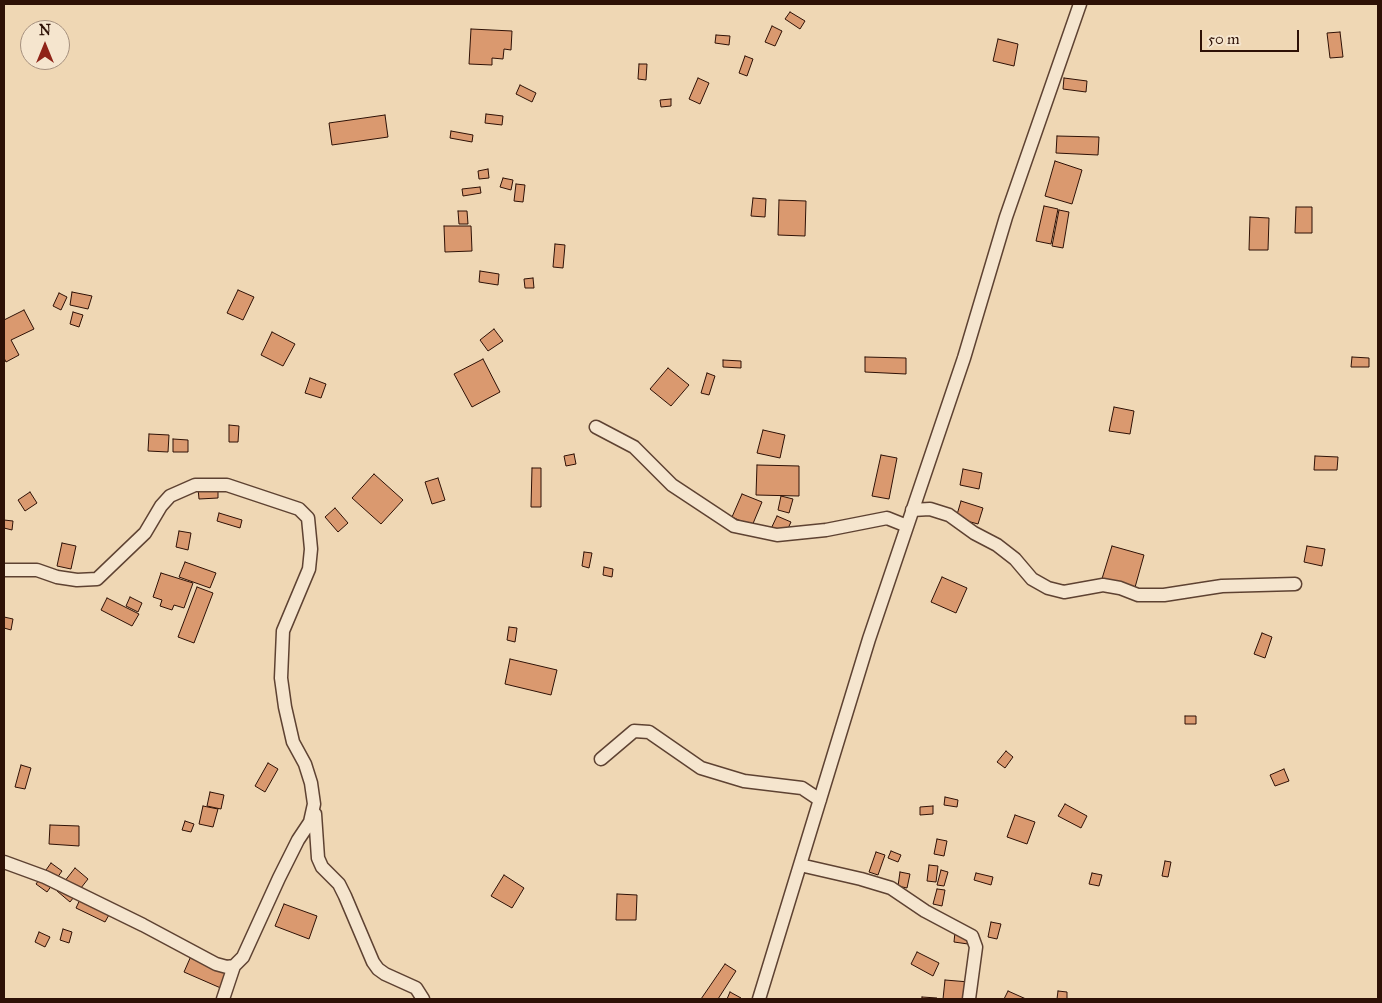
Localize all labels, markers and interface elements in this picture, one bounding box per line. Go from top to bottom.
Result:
north arrow [20,20,70,70]
scale bar [1202,20,1301,52]
text: N [39,22,51,39]
text: 50 m [1208,30,1240,48]

